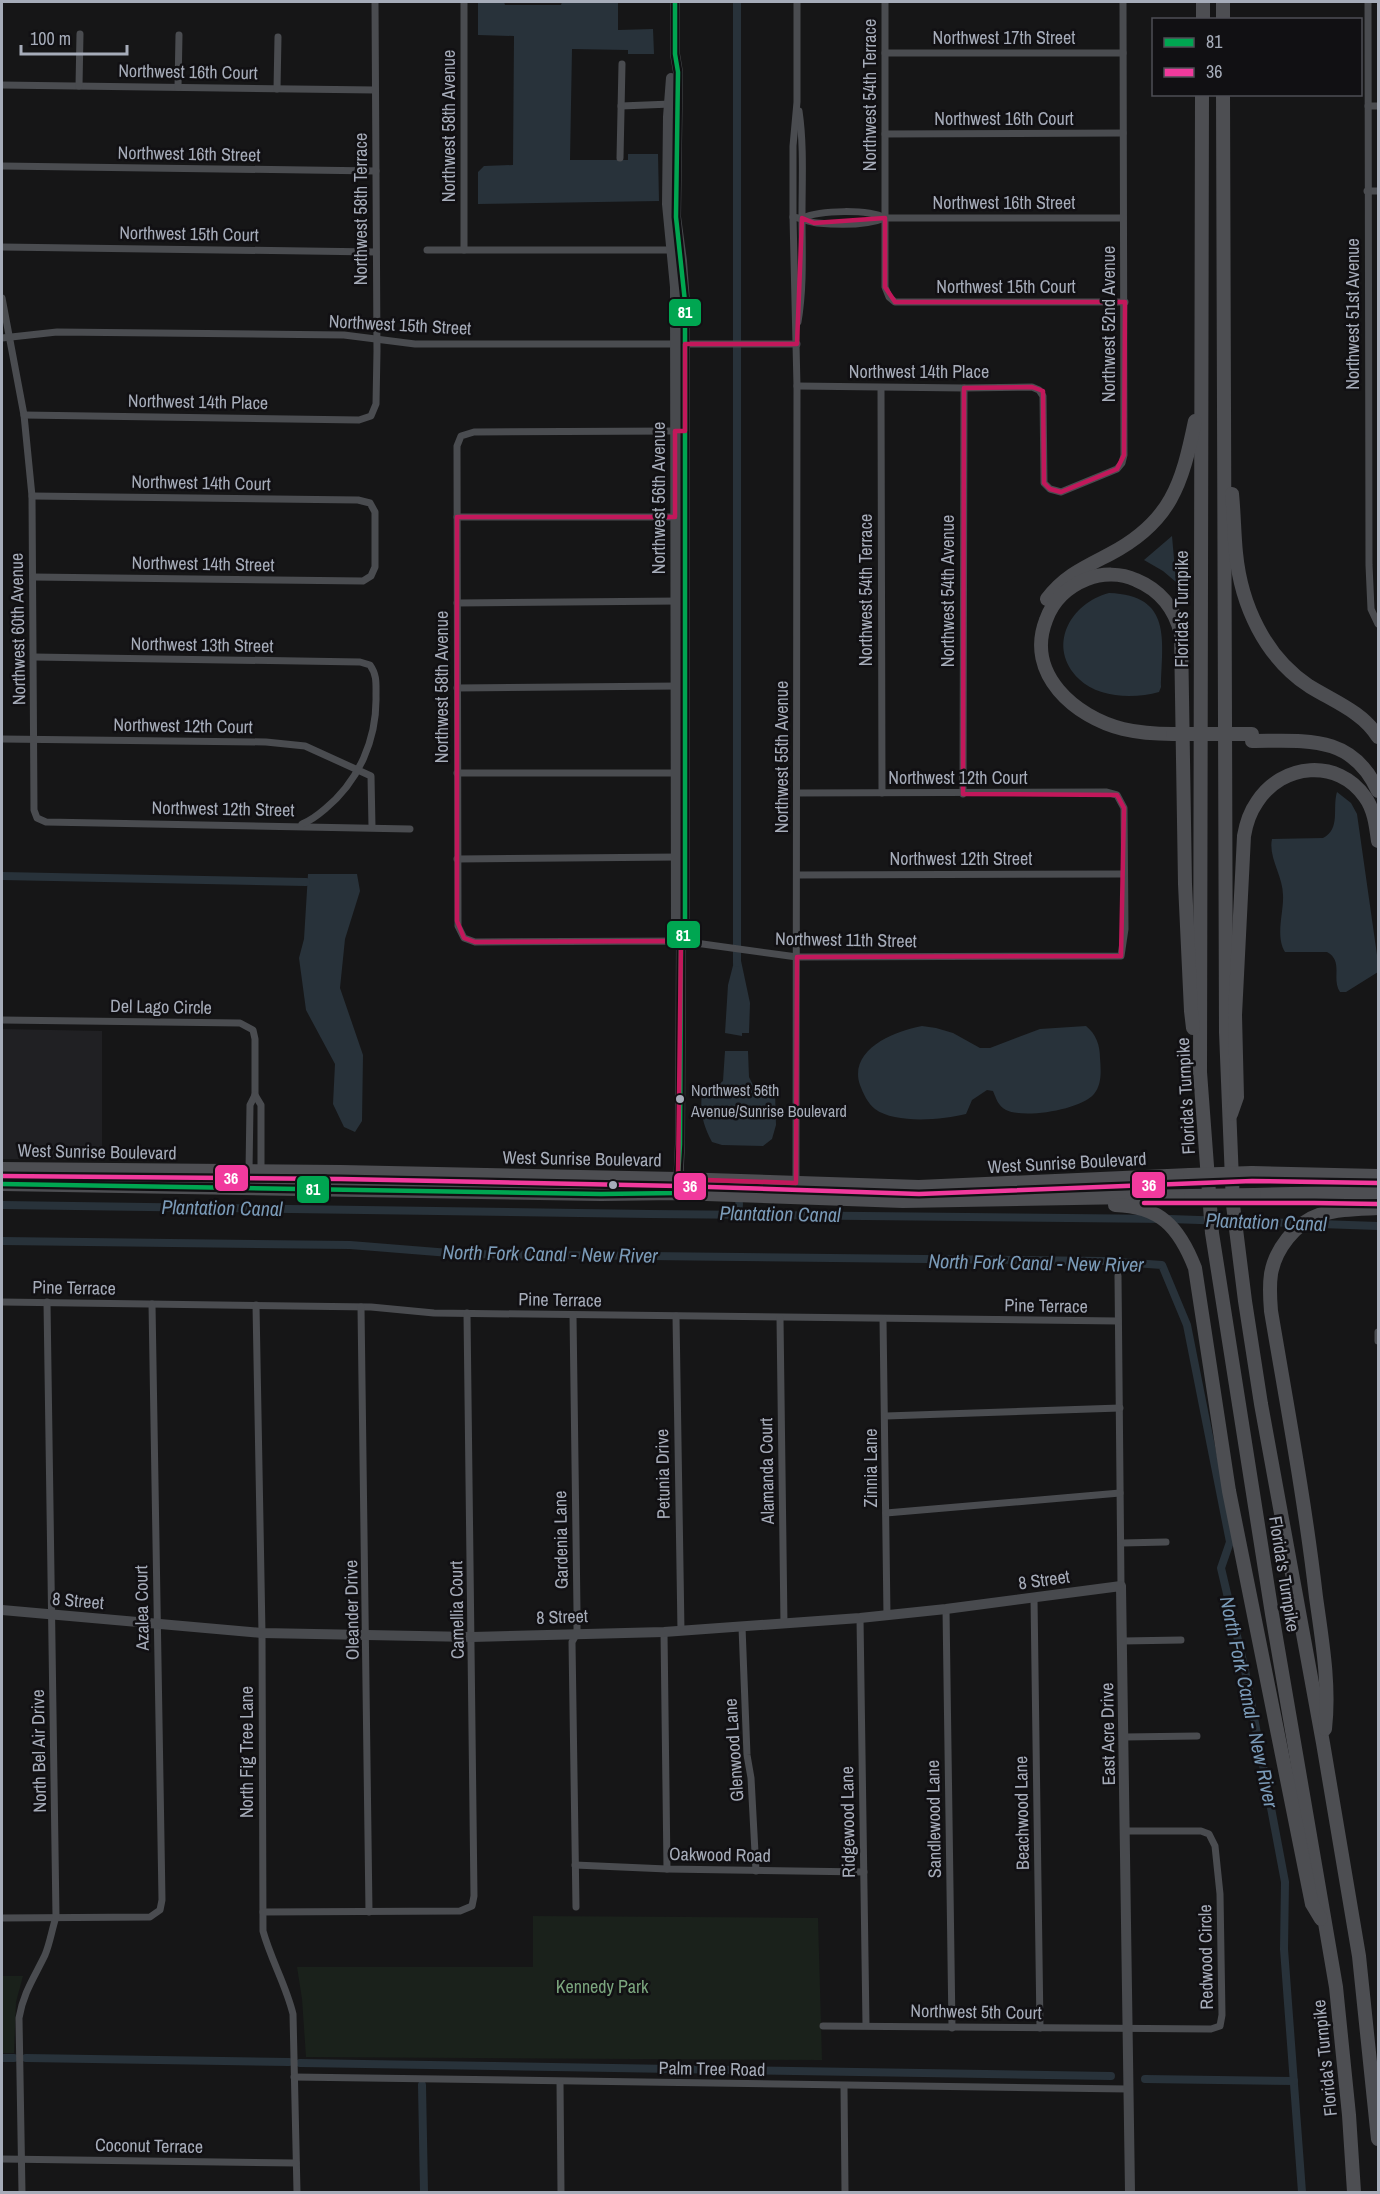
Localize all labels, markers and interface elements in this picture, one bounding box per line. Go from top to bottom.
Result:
scale bar [21,18,128,56]
legend [1152,18,1362,96]
street label: Northwest 54th Terrace [857,19,882,171]
street label: Northwest 17th Street [933,25,1075,50]
text: 100 m [30,26,71,51]
text: 81 [1206,29,1223,54]
street label: Northwest 58th Avenue [436,50,461,202]
street label: Northwest 16th Court [118,58,258,85]
text: 36 [1206,59,1222,84]
street label: Northwest 16th Court [934,106,1074,131]
street label: Northwest 58th Terrace [348,133,373,285]
street label: Northwest 16th Street [117,140,261,167]
street label: Northwest 16th Street [933,190,1075,215]
street label: Northwest 15th Court [119,220,259,247]
street label: Northwest 51st Avenue [1340,238,1365,390]
street label: Northwest 52nd Avenue [1096,246,1121,402]
street label: Northwest 15th Court [936,274,1076,299]
line badge: 81 [668,298,702,327]
text: 81 [678,301,693,323]
street label: Northwest 15th Street [328,308,472,341]
street label: Northwest 14th Place [849,359,989,384]
street label: Northwest 14th Place [128,388,268,415]
street label: Northwest 56th Avenue [646,422,671,574]
street label: Northwest 14th Court [131,469,271,496]
street label: Northwest 54th Terrace [853,514,878,666]
street label: Northwest 54th Avenue [935,515,960,667]
street label: Northwest 14th Street [131,550,275,577]
street label: Florida's Turnpike [1169,551,1194,667]
street label: Northwest 60th Avenue [4,553,31,705]
street label: Northwest 58th Avenue [429,611,454,763]
street label: Northwest 13th Street [130,631,274,658]
street label: Northwest 55th Avenue [769,681,794,833]
street label: Northwest 12th Court [113,712,253,739]
street label: Northwest 12th Court [888,765,1028,790]
street label: Northwest 12th Street [151,795,295,822]
street label: Northwest 12th Street [890,846,1032,871]
line badge: 81 [666,920,701,949]
text: 81 [676,924,691,946]
street label: Northwest 11th Street [775,926,917,953]
street label: Del Lago Circle [110,993,212,1020]
street label: Florida's Turnpike [1170,1037,1201,1155]
place label: Northwest 56th Avenue/Sunrise Boulevard [690,1079,847,1122]
marker: Northwest 56th Avenue/Sunrise Boulevard [674,1093,686,1105]
street label: West Sunrise Boulevard [17,1138,177,1165]
street label: West Sunrise Boulevard [502,1145,662,1172]
street label: West Sunrise Boulevard [987,1146,1147,1179]
line badge: 36 [214,1164,249,1192]
text: 36 [224,1167,238,1189]
line badge: 36 [1131,1171,1166,1199]
line badge: 36 [673,1172,707,1201]
text: 36 [1142,1174,1156,1196]
line badge: 81 [296,1175,330,1204]
text: 36 [683,1175,697,1197]
text: 81 [306,1178,321,1200]
unlabelled marker [607,1179,619,1191]
water label: Plantation Canal [161,1193,283,1222]
water label: Plantation Canal [719,1199,841,1228]
water label: Plantation Canal [1205,1206,1327,1237]
water label: North Fork Canal - New River [442,1238,658,1269]
water label: North Fork Canal - New River [928,1247,1144,1278]
street label: Pine Terrace [32,1274,116,1301]
street label: Pine Terrace [518,1286,602,1313]
street label: Pine Terrace [1004,1292,1088,1319]
street label: Alamanda Court [753,1417,780,1526]
street label: Petunia Drive [649,1429,676,1519]
street label: Zinnia Lane [858,1429,883,1507]
street label: Gardenia Lane [547,1491,574,1589]
street label: Florida's Turnpike [1263,1514,1306,1634]
street label: Oleander Drive [338,1560,365,1660]
street label: Camellia Court [443,1561,470,1659]
street label: 8 Street [1017,1564,1071,1595]
street label: Azalea Court [128,1565,155,1652]
street label: 8 Street [51,1586,105,1615]
water label: North Fork Canal - New River [1214,1594,1285,1811]
street label: 8 Street [536,1603,588,1630]
street label: East Acre Drive [1094,1683,1121,1785]
street label: North Fig Tree Lane [234,1686,259,1818]
street label: North Bel Air Drive [25,1689,52,1813]
street label: Glenwood Lane [717,1698,750,1802]
street label: Beachwood Lane [1008,1756,1035,1870]
street label: Sandlewood Lane [920,1760,947,1878]
street label: Ridgewood Lane [834,1766,861,1878]
street label: Oakwood Road [669,1841,771,1868]
street label: Redwood Circle [1192,1904,1219,2010]
park label: Kennedy Park [556,1974,649,1999]
street label: Northwest 5th Court [910,1998,1042,2025]
street label: Florida's Turnpike [1306,1999,1343,2118]
street label: Palm Tree Road [658,2055,766,2082]
street label: Coconut Terrace [95,2132,203,2159]

